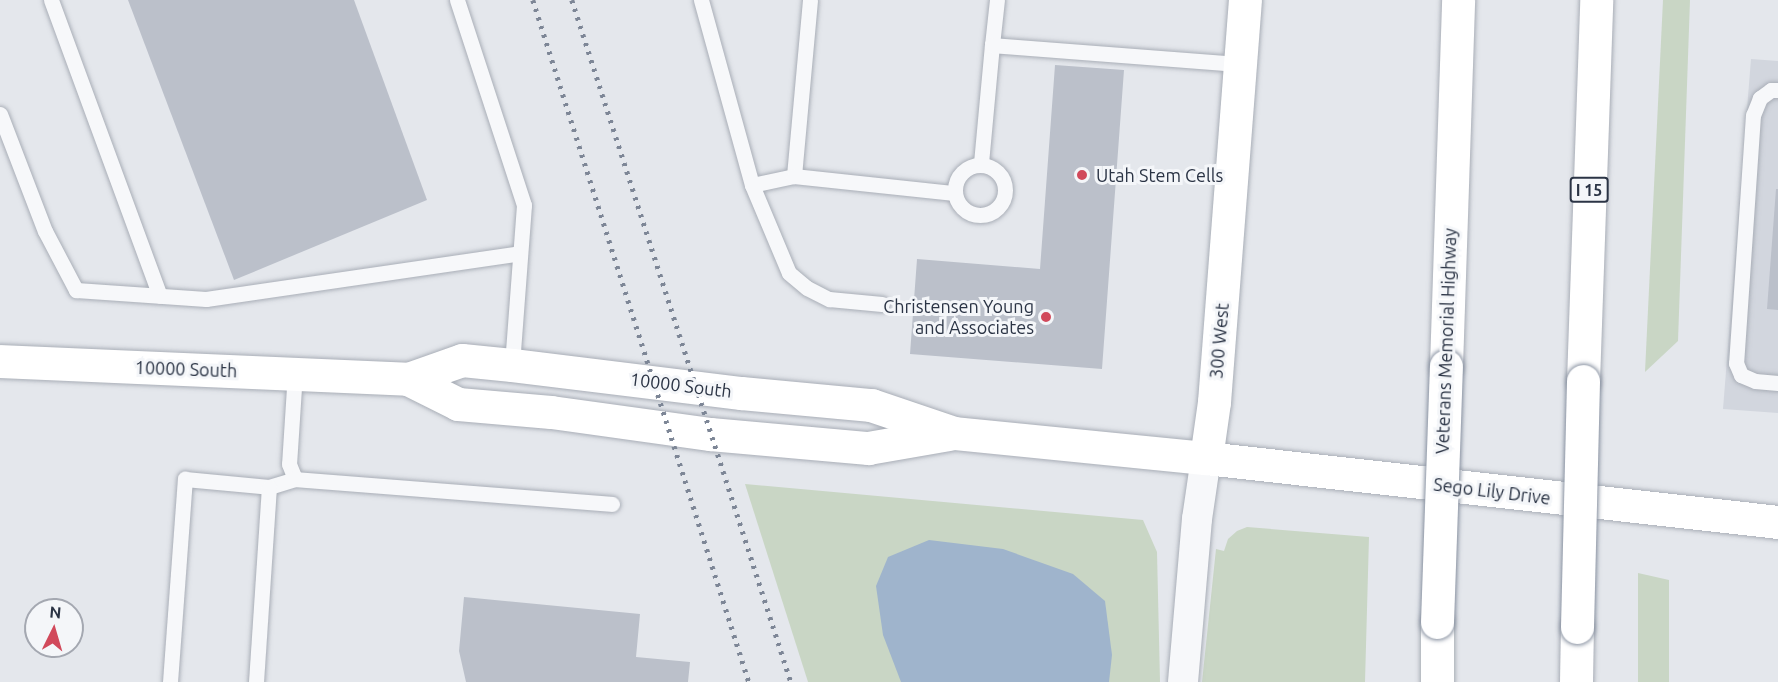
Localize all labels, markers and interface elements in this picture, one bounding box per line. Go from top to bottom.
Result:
place label: Utah Stem Cells [1096,164,1223,186]
marker: Utah Stem Cells [1073,166,1091,184]
road number: I 15 [1570,177,1608,203]
street label: Veterans Memorial Highway [1431,228,1461,454]
place label: Christensen Young and Associates [883,296,1034,338]
street label: 300 West [1205,302,1233,380]
marker: Christensen Young and Associates [1039,310,1053,324]
street label: 10000 South [134,356,238,382]
street label: 10000 South [629,368,733,402]
street label: Sego Lily Drive [1432,473,1552,509]
north arrow [24,598,84,658]
text: N [49,603,62,622]

